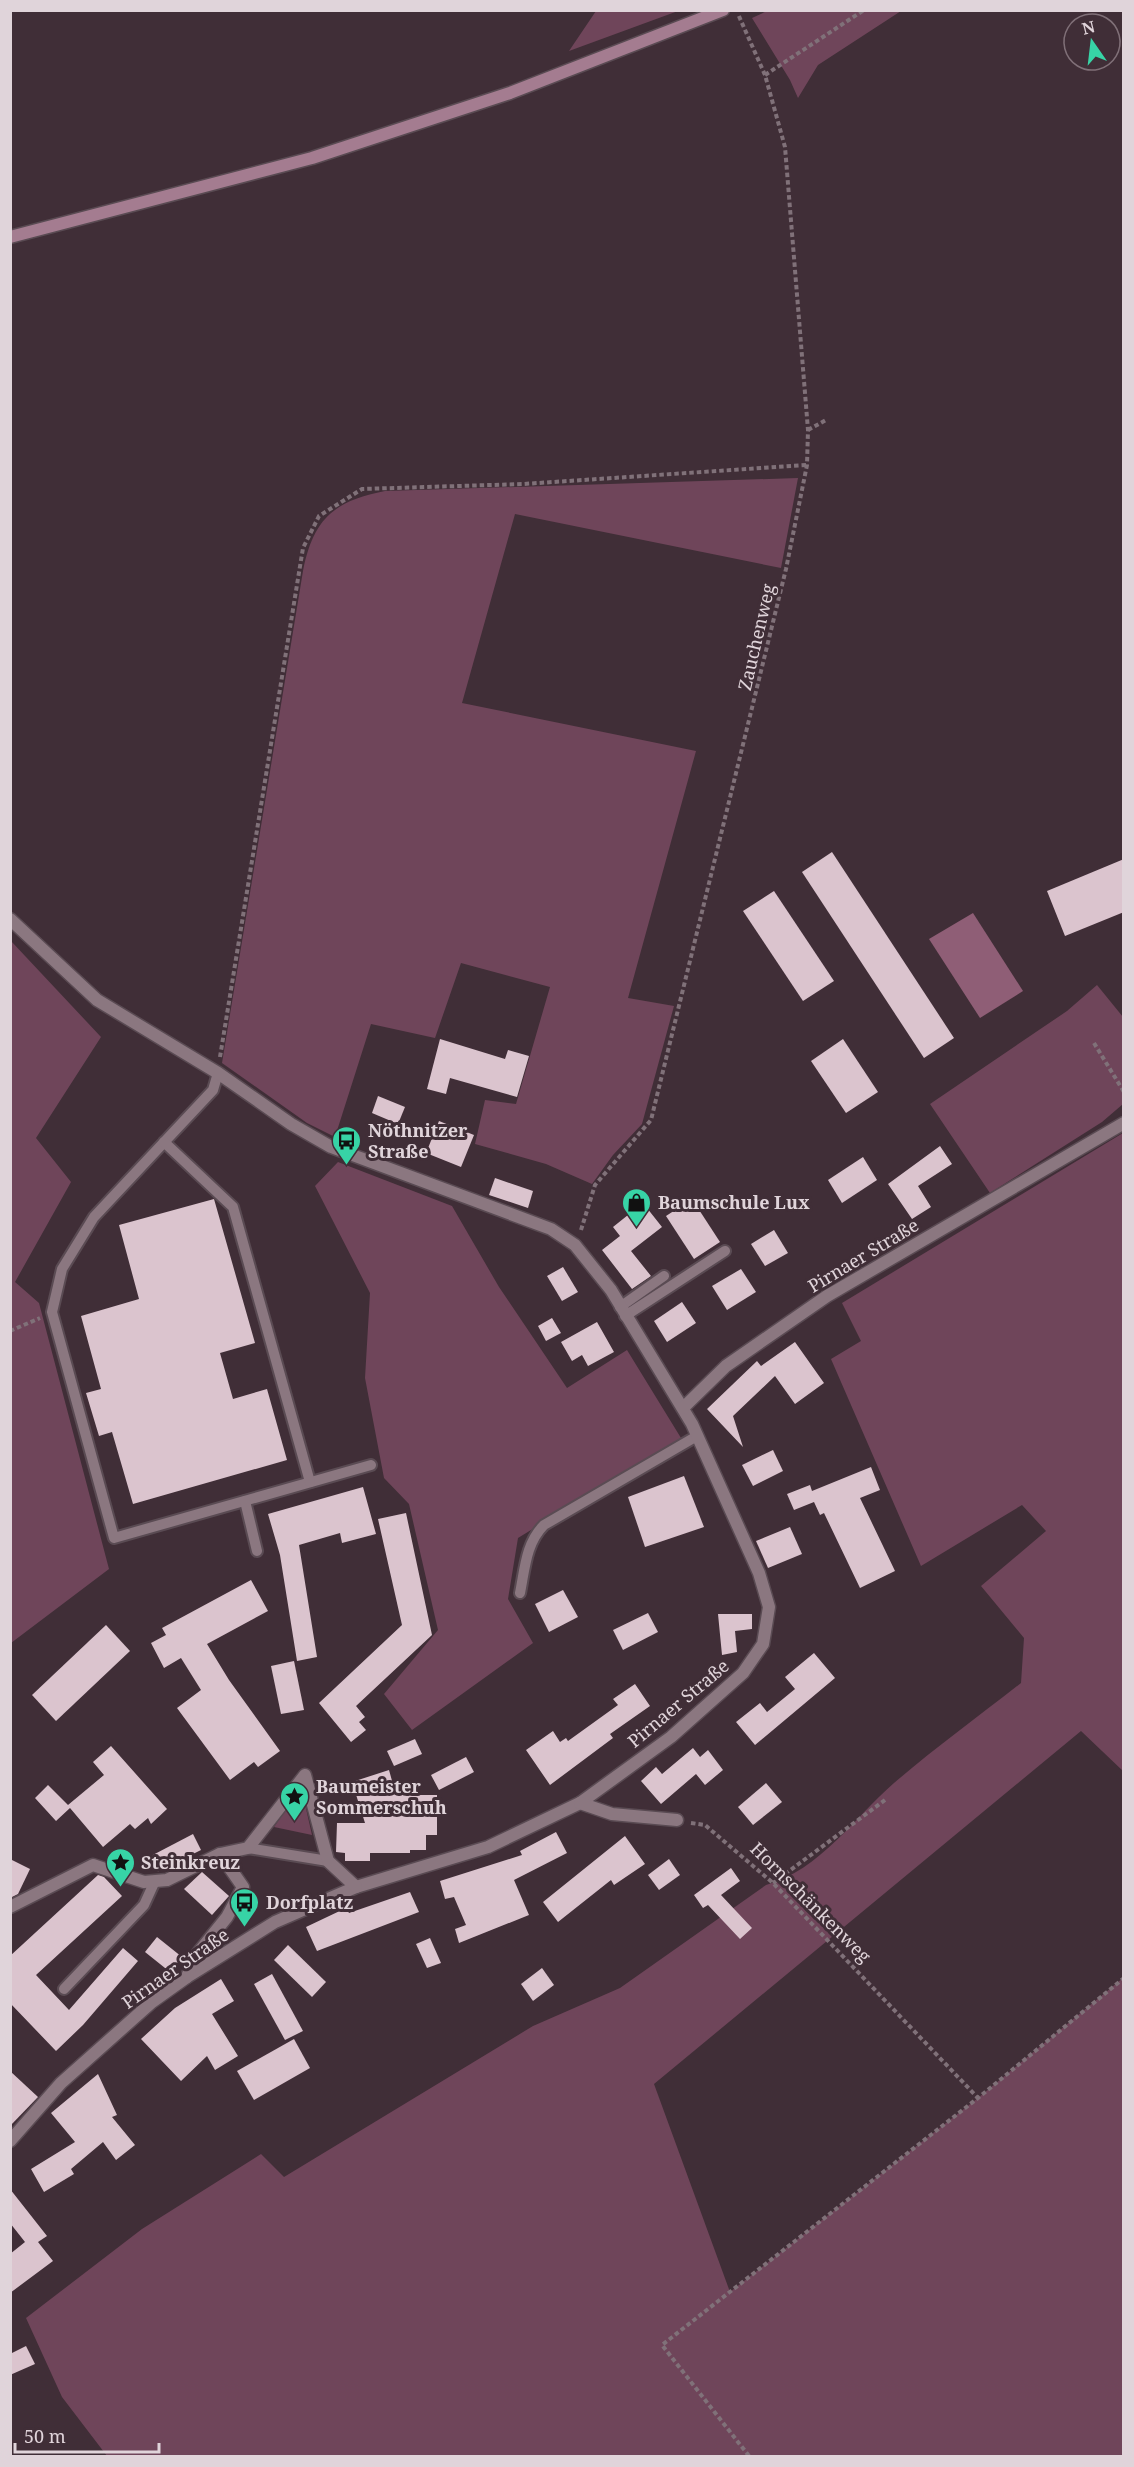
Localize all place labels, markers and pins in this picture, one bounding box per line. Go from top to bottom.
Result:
place label: Nöthnitzer Straße [368,1118,468,1163]
bus stop icon: Nöthnitzer Straße [331,1124,363,1166]
shop icon: Baumschule Lux [621,1186,653,1228]
place label: Baumschule Lux [658,1190,810,1214]
place label: Baumeister Sommerschuh [316,1774,447,1819]
place icon: Baumeister Sommerschuh [279,1780,311,1822]
place icon: Steinkreuz [104,1846,136,1888]
place label: Steinkreuz [141,1850,240,1874]
bus stop icon: Dorfplatz [229,1886,261,1928]
place label: Dorfplatz [266,1890,353,1914]

